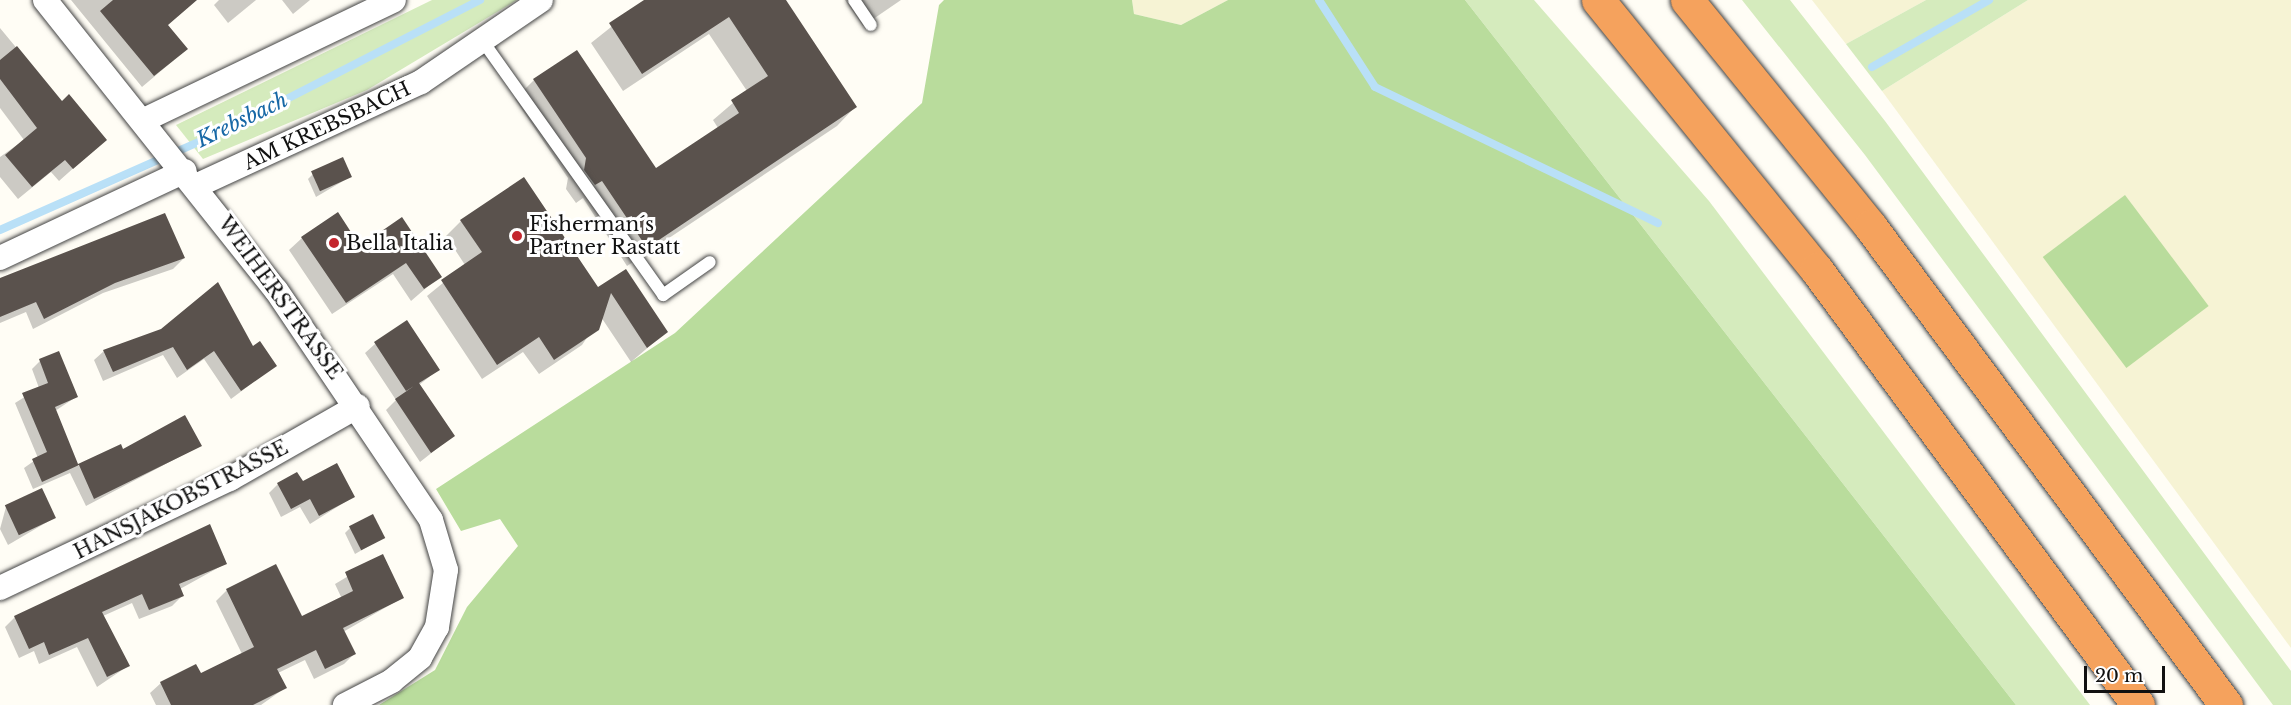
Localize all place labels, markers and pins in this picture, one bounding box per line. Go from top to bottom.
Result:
place label: Fisherman´s Partner Rastatt [529,213,681,260]
marker: Fisherman´s Partner Rastatt [510,229,524,243]
place label: Bella Italia [346,231,454,255]
marker: Bella Italia [327,236,341,250]

